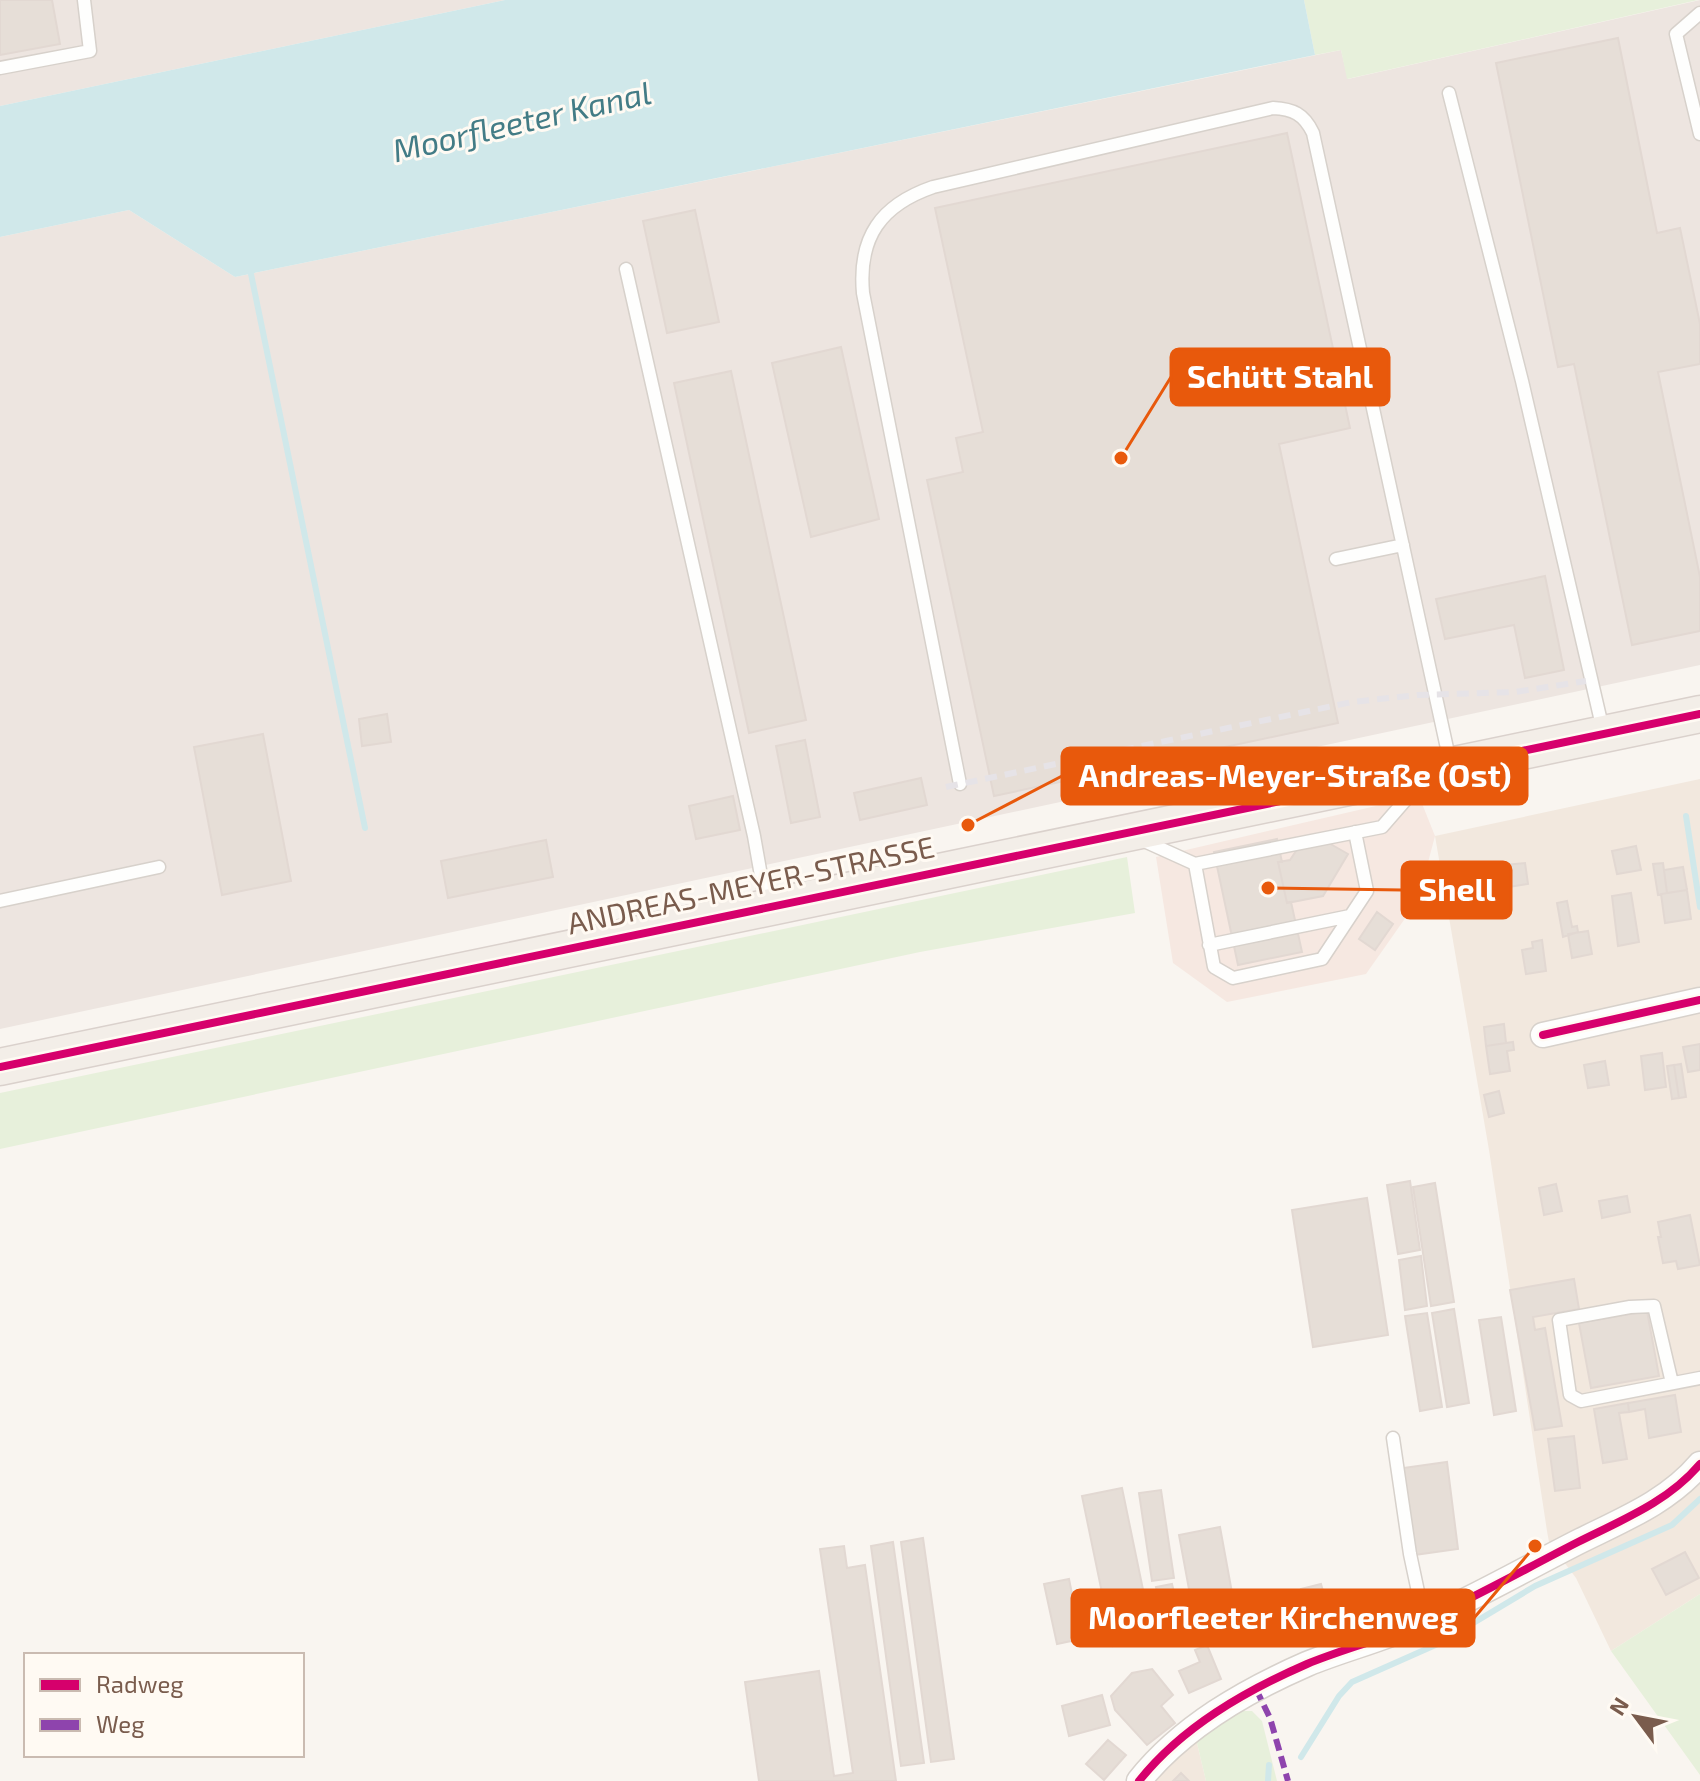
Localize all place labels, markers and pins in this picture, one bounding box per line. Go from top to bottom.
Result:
callout: Schütt Stahl [1171,349,1389,405]
callout: Andreas-Meyer-Straße (Ost) [1062,748,1527,804]
callout: Shell [1402,862,1511,918]
callout: Moorfleeter Kirchenweg [1072,1590,1474,1646]

